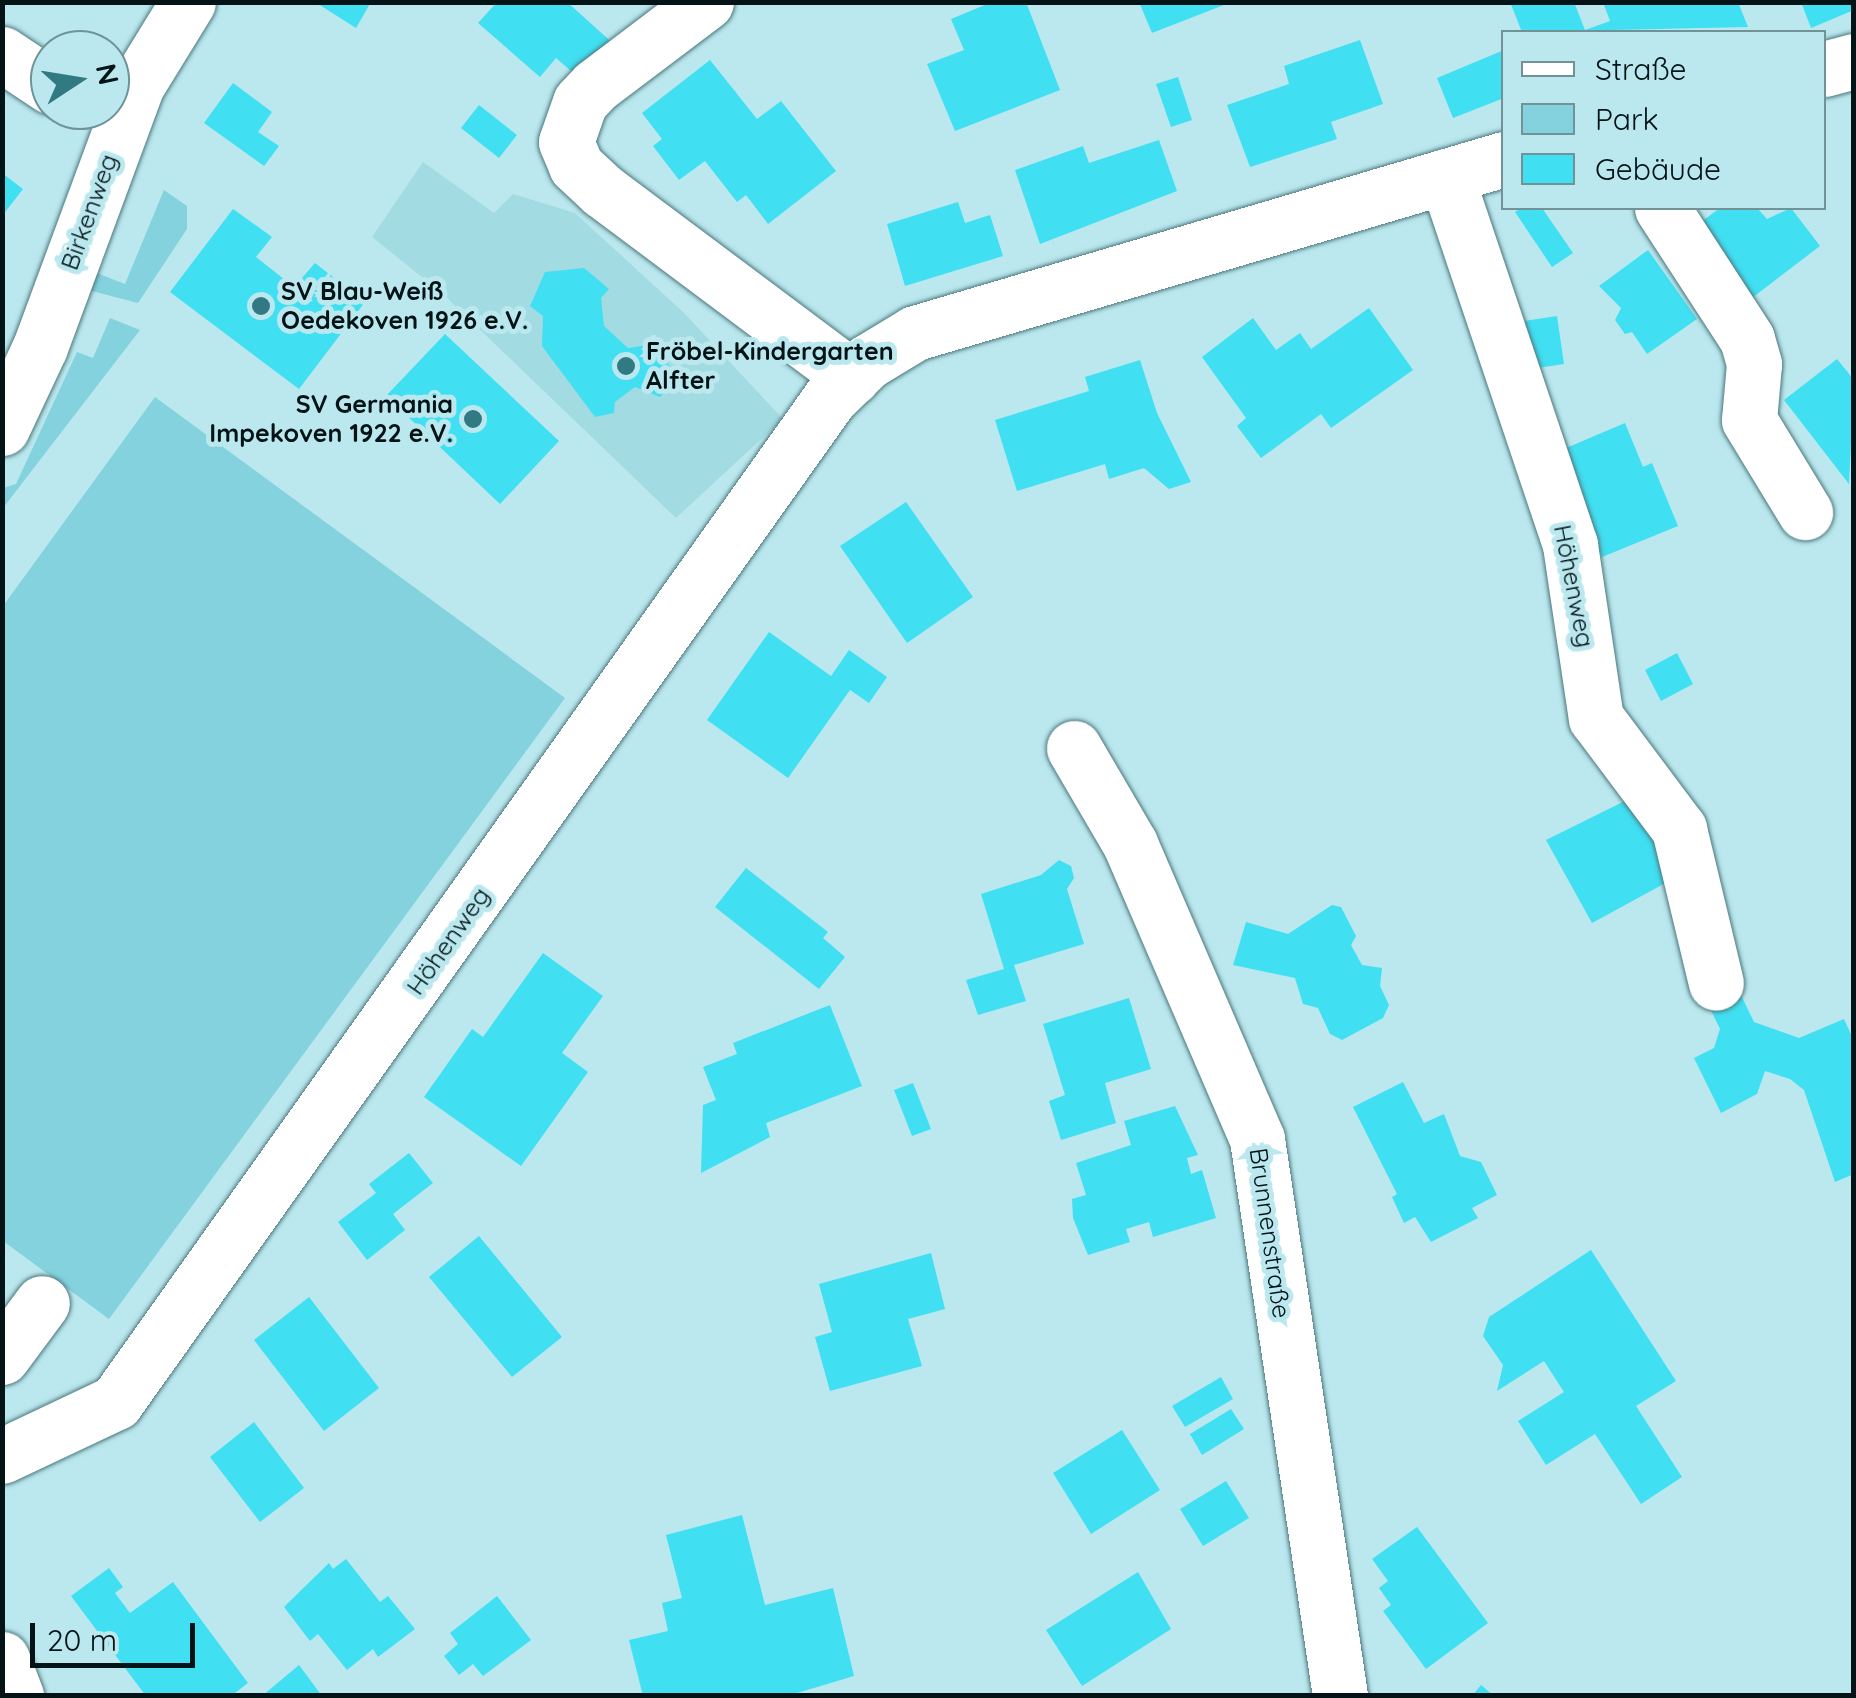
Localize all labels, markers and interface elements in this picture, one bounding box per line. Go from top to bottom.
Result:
north arrow [30,30,130,130]
legend [1501,30,1826,210]
text: Straße [1595,50,1687,88]
text: N [89,60,127,88]
text: Park [1595,100,1659,138]
street label: Birkenweg [54,150,124,274]
text: Gebäude [1595,150,1721,188]
place label: SV Blau-Weiß Oedekoven 1926 e.V. [281,277,528,336]
marker: SV Blau-Weiß Oedekoven 1926 e.V. [250,295,272,317]
place label: Fröbel-Kindergarten Alfter [646,337,894,396]
marker: Fröbel-Kindergarten Alfter [615,355,637,377]
place label: SV Germania Impekoven 1922 e.V. [209,390,453,449]
marker: SV Germania Impekoven 1922 e.V. [462,408,484,430]
street label: Höhenweg [1547,522,1601,650]
street label: Höhenweg [400,881,496,1001]
street label: Brunnenstraße [1243,1146,1297,1320]
scale bar [35,1603,200,1665]
text: 20 m [47,1621,117,1659]

